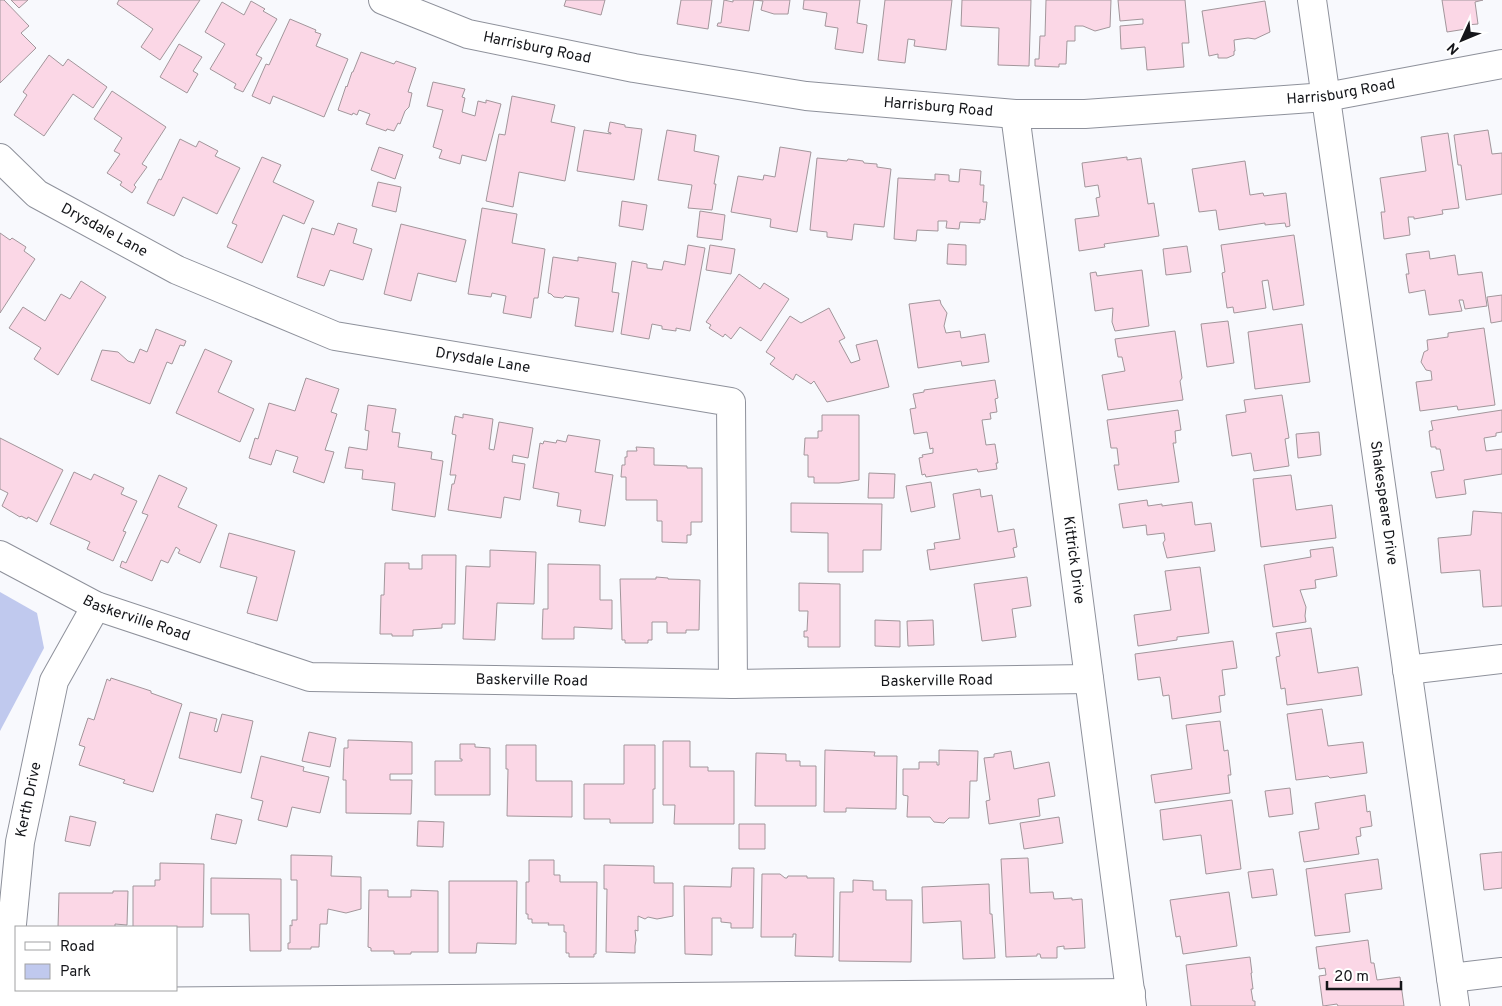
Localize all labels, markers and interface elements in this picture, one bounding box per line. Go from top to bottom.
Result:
north arrow [1437,15,1487,65]
street label: Harrisburg Road [481,28,593,68]
text: N [1444,38,1463,58]
street label: Harrisburg Road [1286,75,1397,109]
street label: Harrisburg Road [883,93,994,122]
street label: Drysdale Lane [57,199,151,262]
street label: Drysdale Lane [434,343,532,378]
street label: Shakespeare Drive [1365,440,1402,566]
street label: Kittrick Drive [1058,515,1089,605]
street label: Baskerville Road [79,591,192,646]
street label: Baskerville Road [475,670,588,691]
street label: Baskerville Road [880,671,993,691]
street label: Kerth Drive [12,760,46,839]
legend [15,926,178,991]
text: Road [60,938,95,957]
scale bar [1327,958,1401,990]
text: Park [60,963,91,982]
text: 20 m [1334,968,1369,987]

